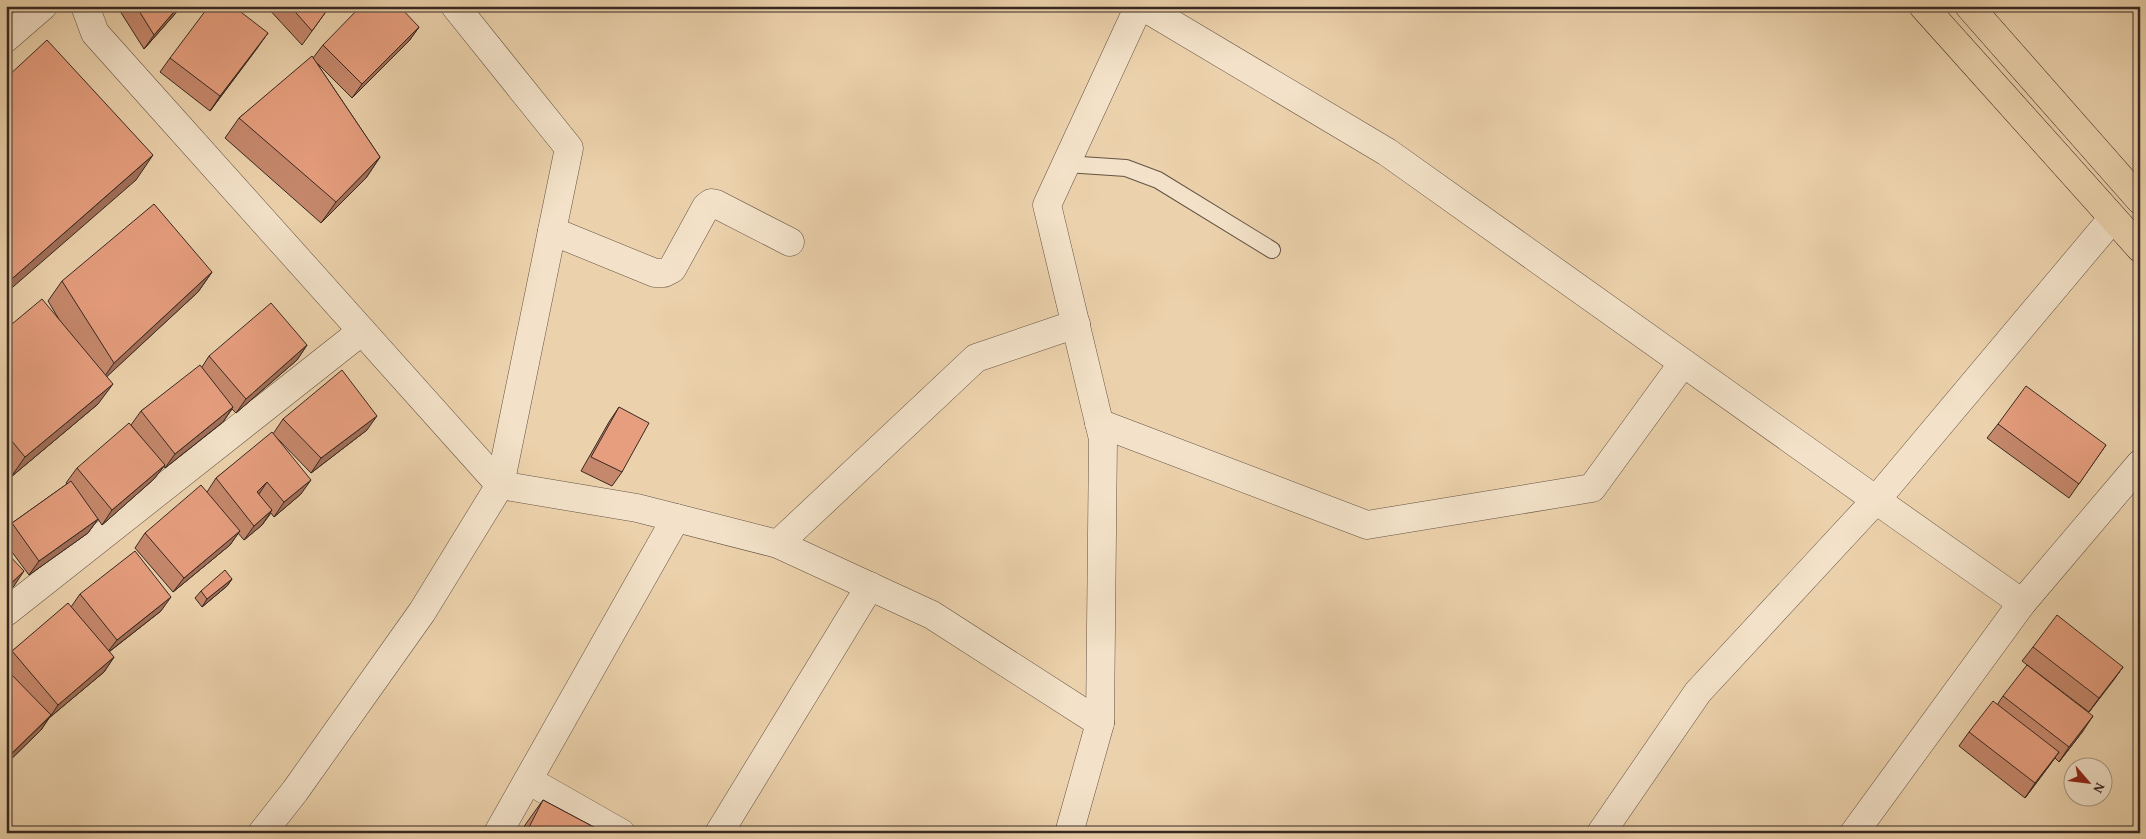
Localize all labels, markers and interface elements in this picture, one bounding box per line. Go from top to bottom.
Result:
north arrow [2064,756,2114,806]
text: N [2088,779,2111,797]

